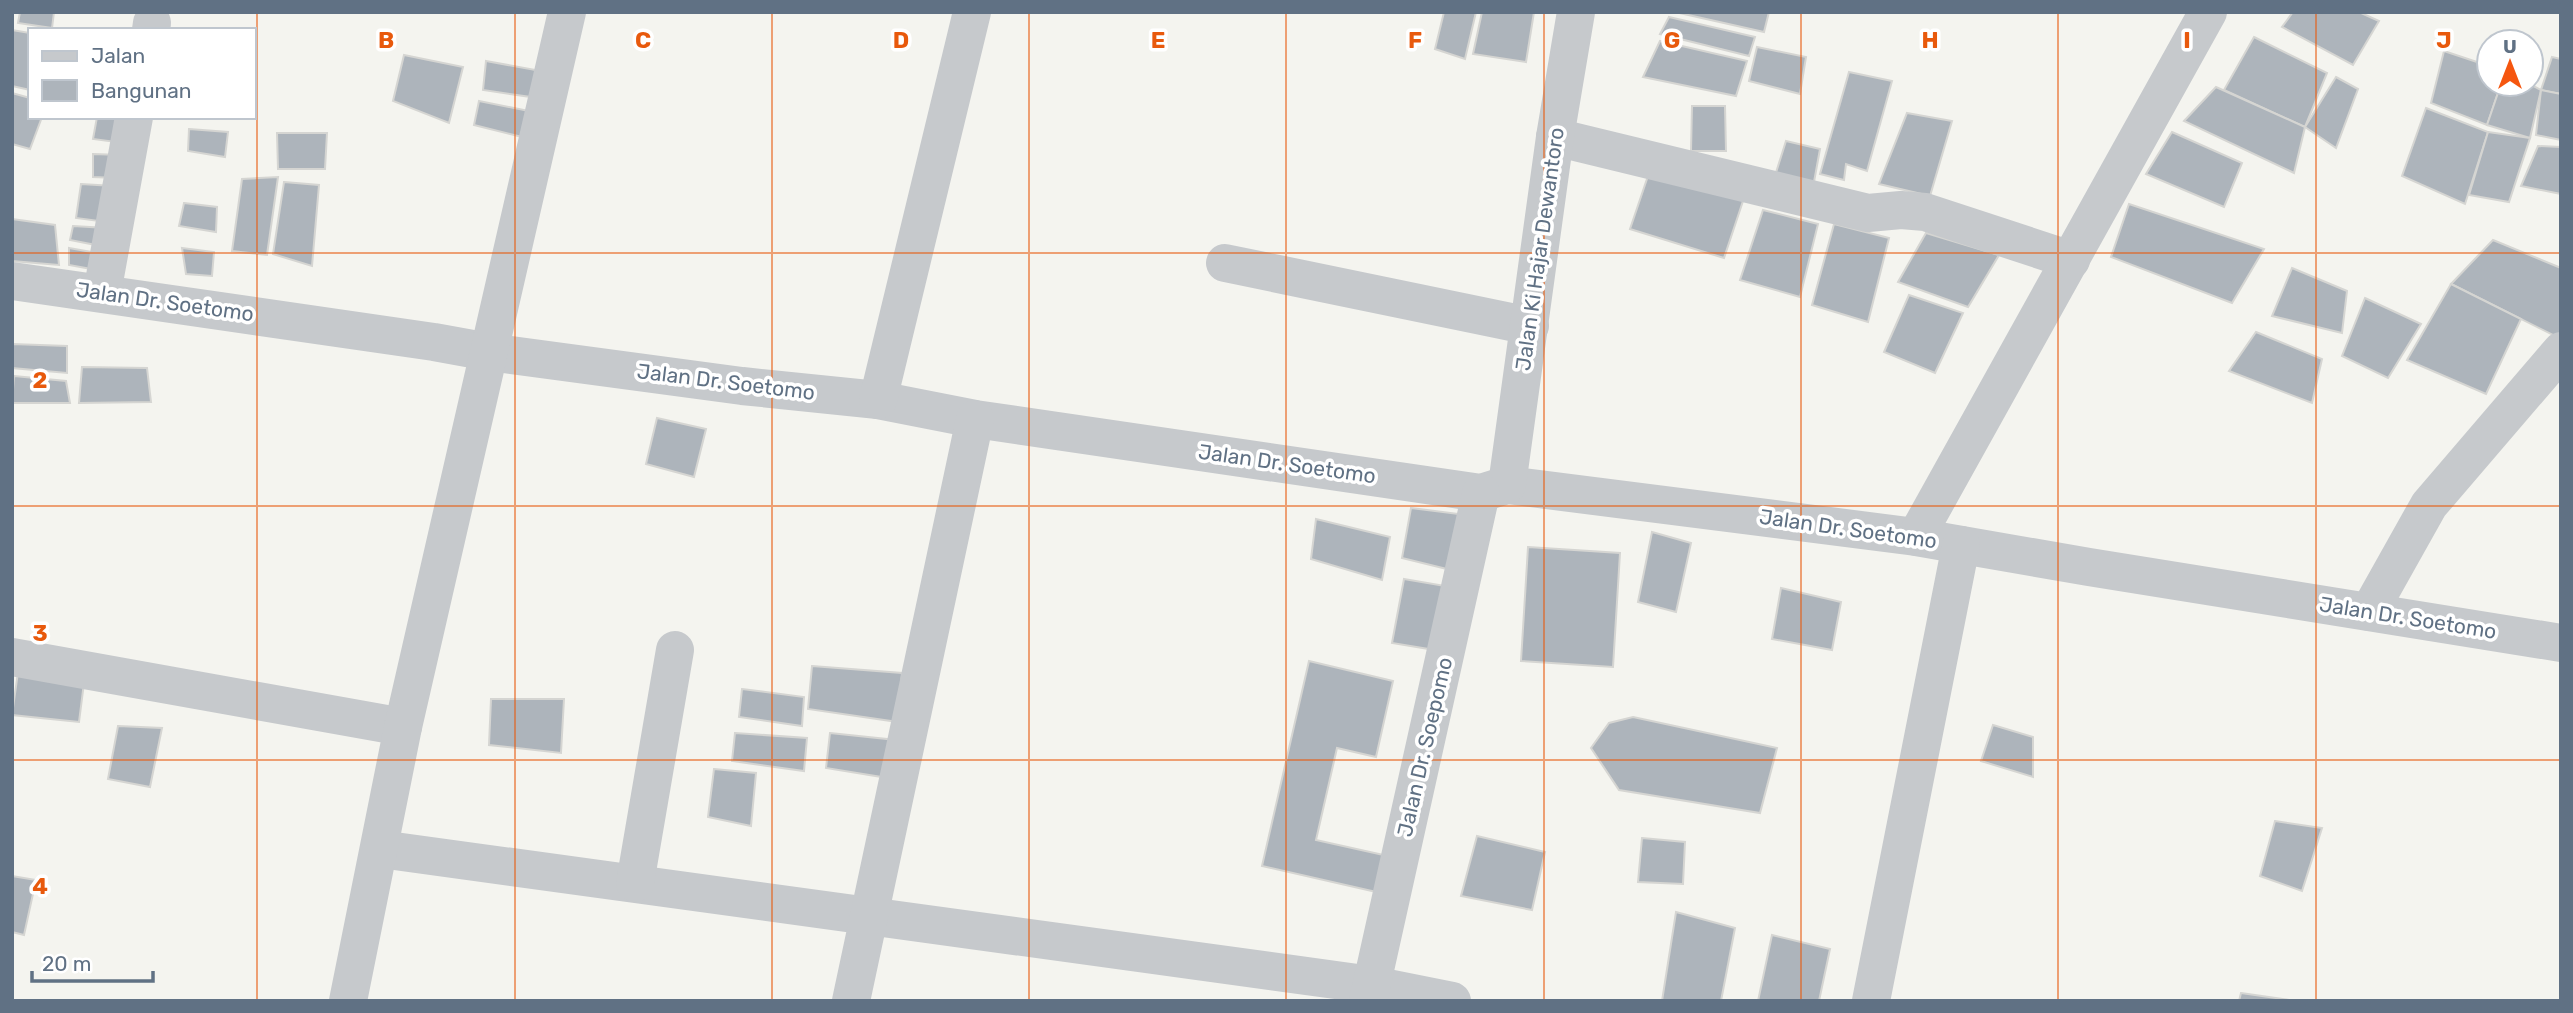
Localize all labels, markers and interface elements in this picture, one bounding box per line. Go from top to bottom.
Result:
text: B [378,26,394,54]
text: C [635,26,651,54]
text: D [893,26,909,54]
text: E [1151,26,1165,54]
text: F [1408,26,1422,54]
text: G [1664,26,1680,54]
text: H [1921,26,1939,54]
text: I [2183,26,2191,54]
text: J [2436,26,2452,54]
legend [28,28,256,119]
north arrow [2475,28,2545,98]
text: U [2503,35,2517,58]
text: Jalan [91,43,145,68]
text: Bangunan [91,78,192,103]
street label: Jalan Ki Hajar Dewantoro [1510,126,1569,372]
street label: Jalan Dr. Soetomo [75,277,255,326]
street label: Jalan Dr. Soetomo [636,358,816,405]
text: 2 [33,366,47,394]
street label: Jalan Dr. Soetomo [1197,439,1377,488]
street label: Jalan Dr. Soetomo [1758,504,1938,553]
street label: Jalan Dr. Soetomo [2318,591,2498,644]
text: 3 [32,619,48,647]
street label: Jalan Dr. Soepomo [1392,655,1457,839]
text: 4 [32,872,48,900]
scale bar [32,940,152,984]
text: 20 m [42,951,91,976]

